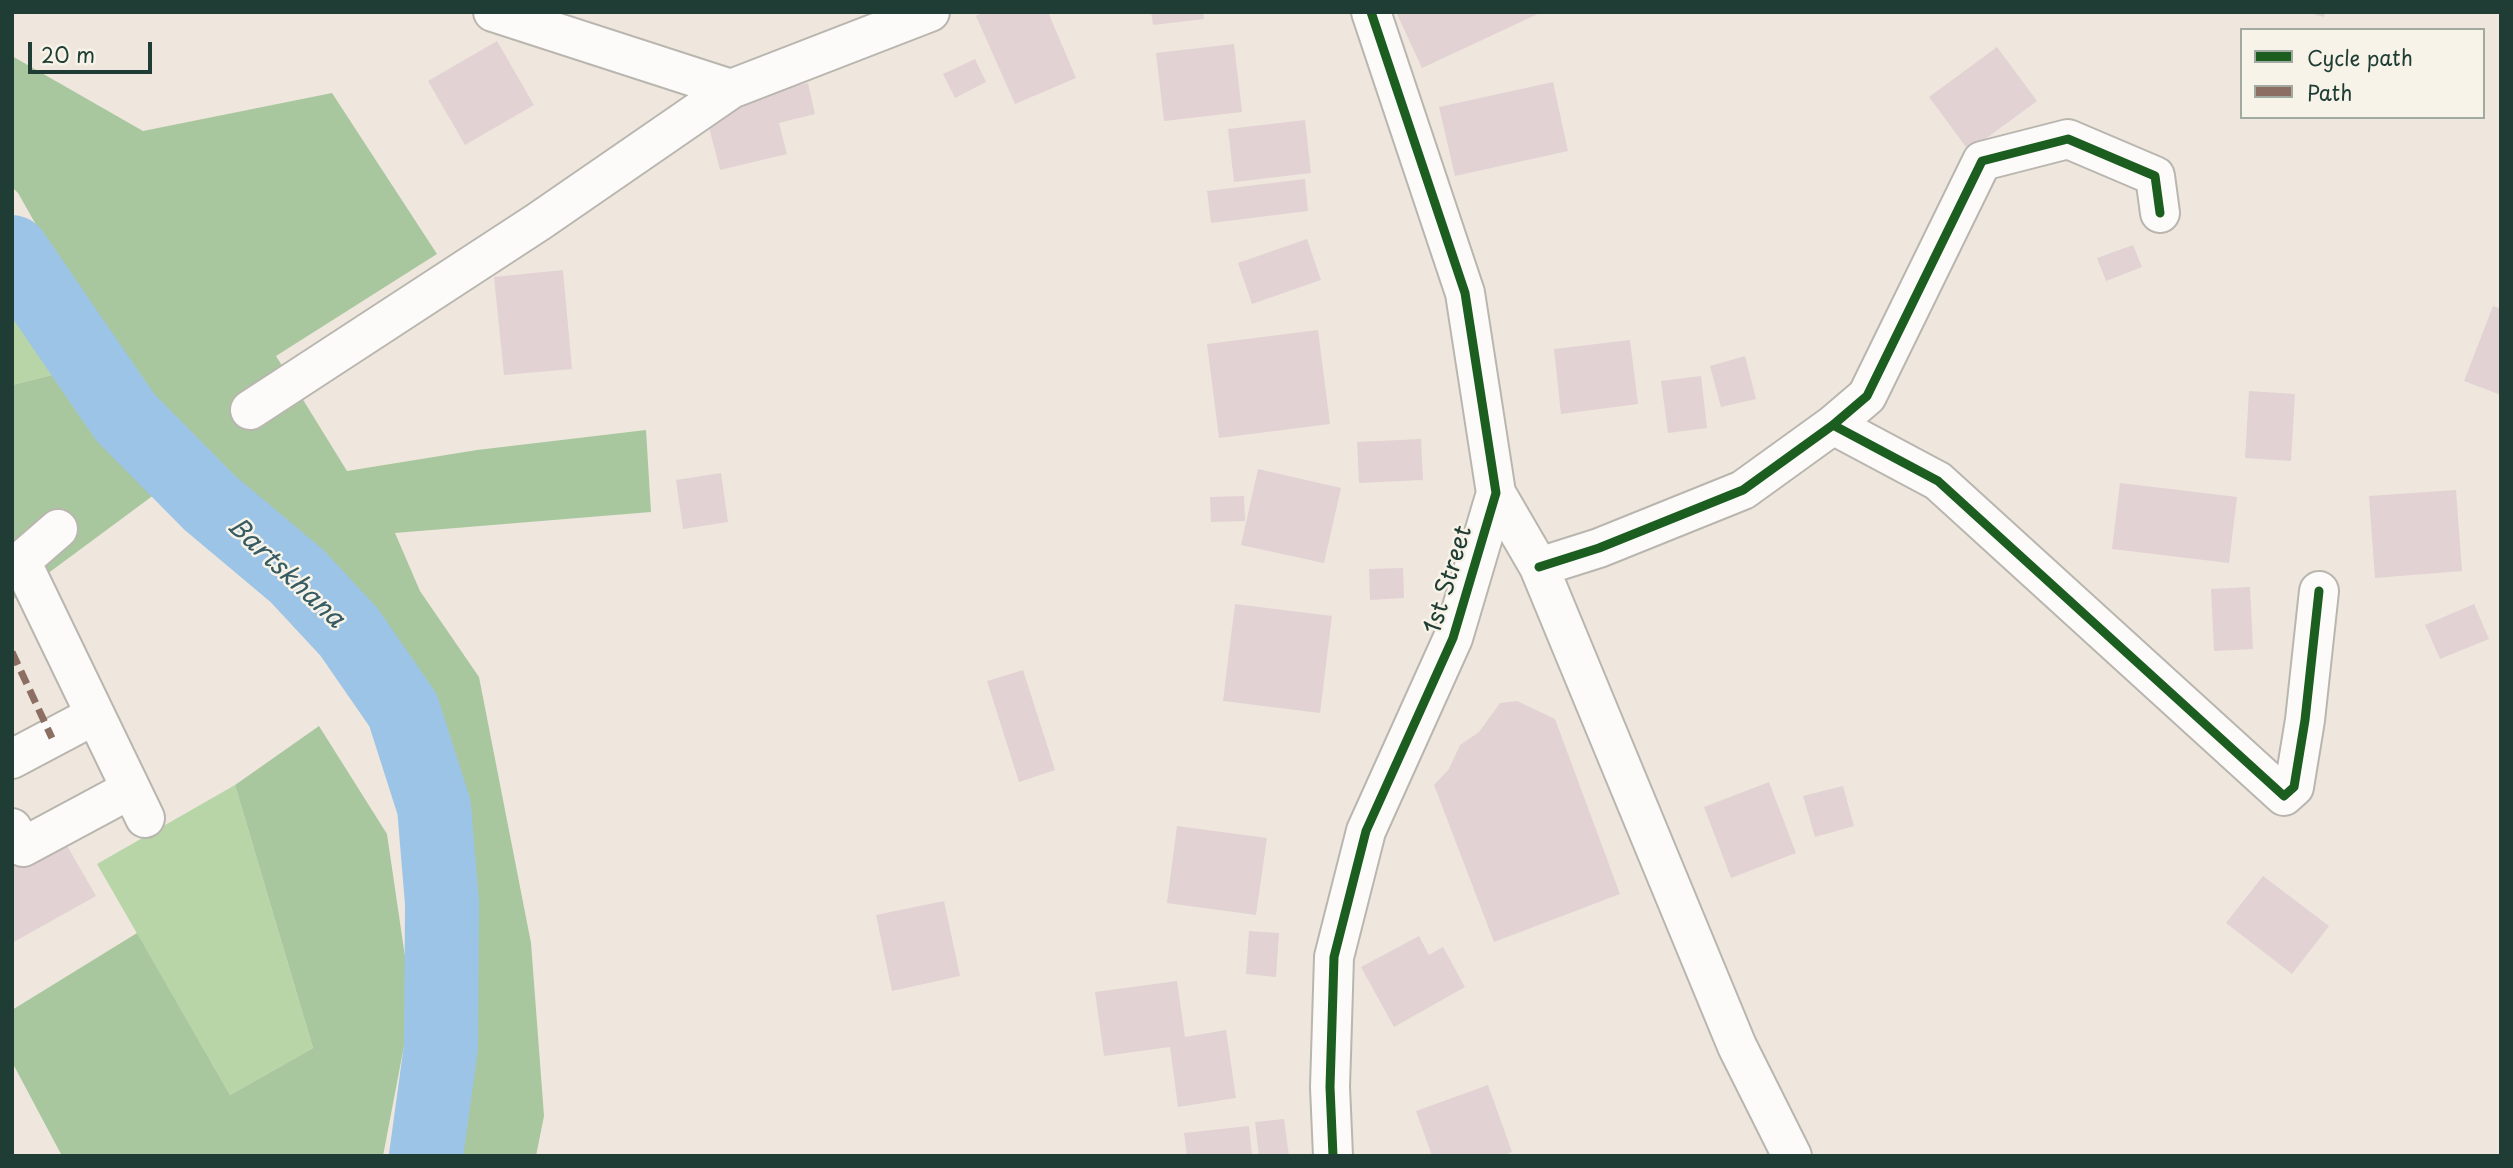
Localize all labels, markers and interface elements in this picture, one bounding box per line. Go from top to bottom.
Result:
scale bar [32,28,156,72]
legend [2240,28,2485,119]
text: 20 m [41,38,95,70]
text: Cycle path [2307,41,2413,73]
text: Path [2307,76,2352,108]
water label: Bartskhana [220,511,350,635]
street label: 1st Street [1419,522,1479,638]

